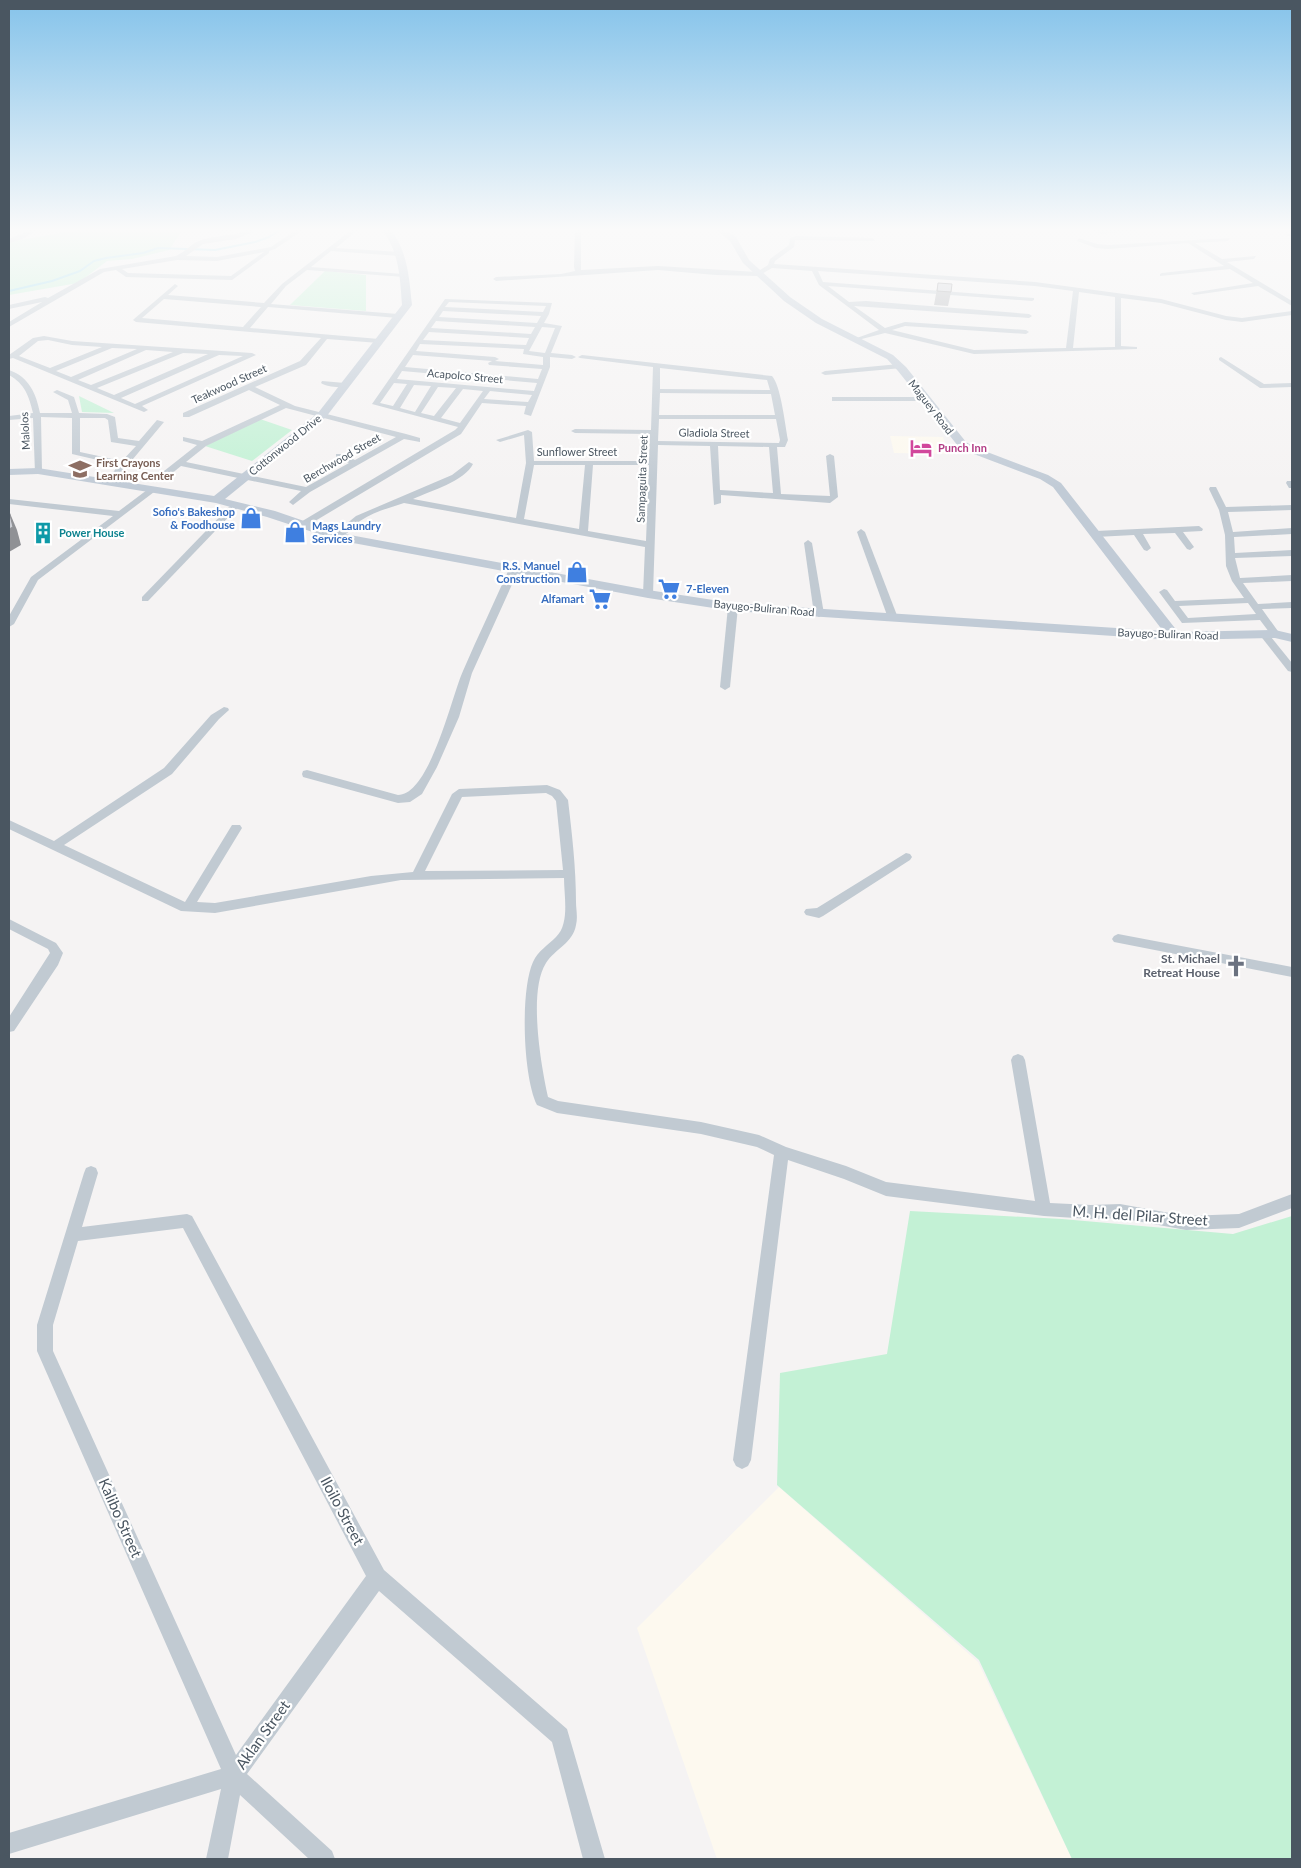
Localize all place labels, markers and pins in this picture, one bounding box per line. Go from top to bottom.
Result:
hotel icon: Punch Inn [908,435,934,461]
place label: Punch Inn [938,441,987,454]
school or university icon: First Crayons Learning Center [67,456,93,482]
place label: First Crayons Learning Center [96,456,175,482]
place label: Sofio's Bakeshop & Foodhouse [153,505,235,531]
shop icon: Sofio's Bakeshop & Foodhouse [238,505,264,531]
shop icon: Mags Laundry Services [282,519,308,545]
place label: Mags Laundry Services [312,519,381,545]
building icon: Power House [30,520,56,546]
place label: Power House [59,526,125,539]
place label: R.S. Manuel Construction [496,559,560,585]
shop icon: R.S. Manuel Construction [564,559,590,585]
supermarket icon: 7-Eleven [656,576,682,602]
place label: 7-Eleven [686,582,729,595]
supermarket icon: Alfamart [587,586,613,612]
place label: Alfamart [540,592,585,605]
place label: St. Michael Retreat House [1143,951,1221,980]
church icon: St. Michael Retreat House [1223,953,1249,979]

